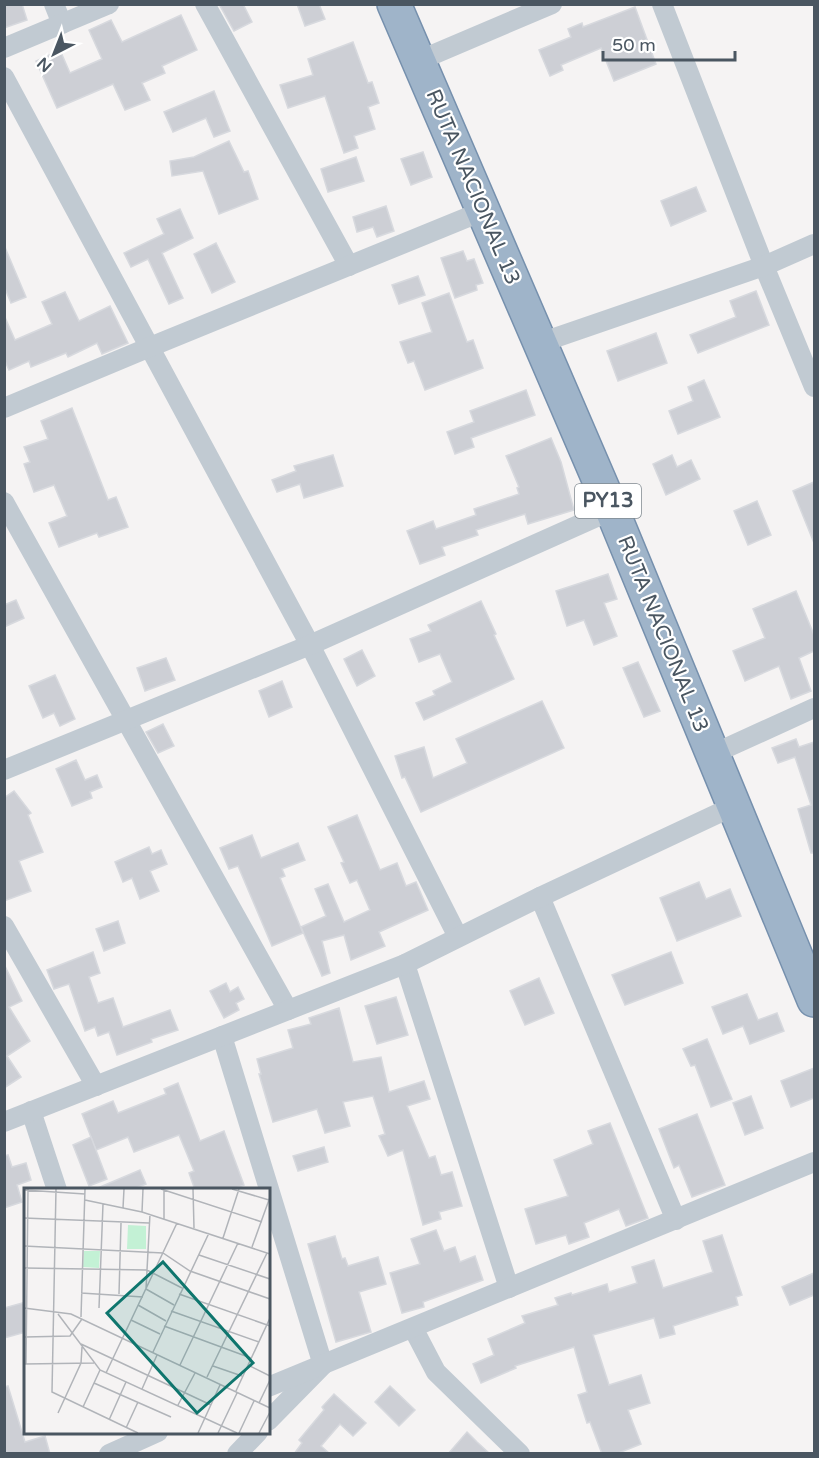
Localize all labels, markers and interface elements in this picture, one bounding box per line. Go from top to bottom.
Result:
north arrow [24,24,84,84]
scale bar [603,24,735,62]
text: 50 m [612,34,656,56]
text: N [33,53,56,76]
street label: RUTA NACIONAL 13 [421,86,525,288]
road number: PY13 [575,484,641,518]
street label: RUTA NACIONAL 13 [612,532,714,736]
inset map [24,1188,270,1434]

